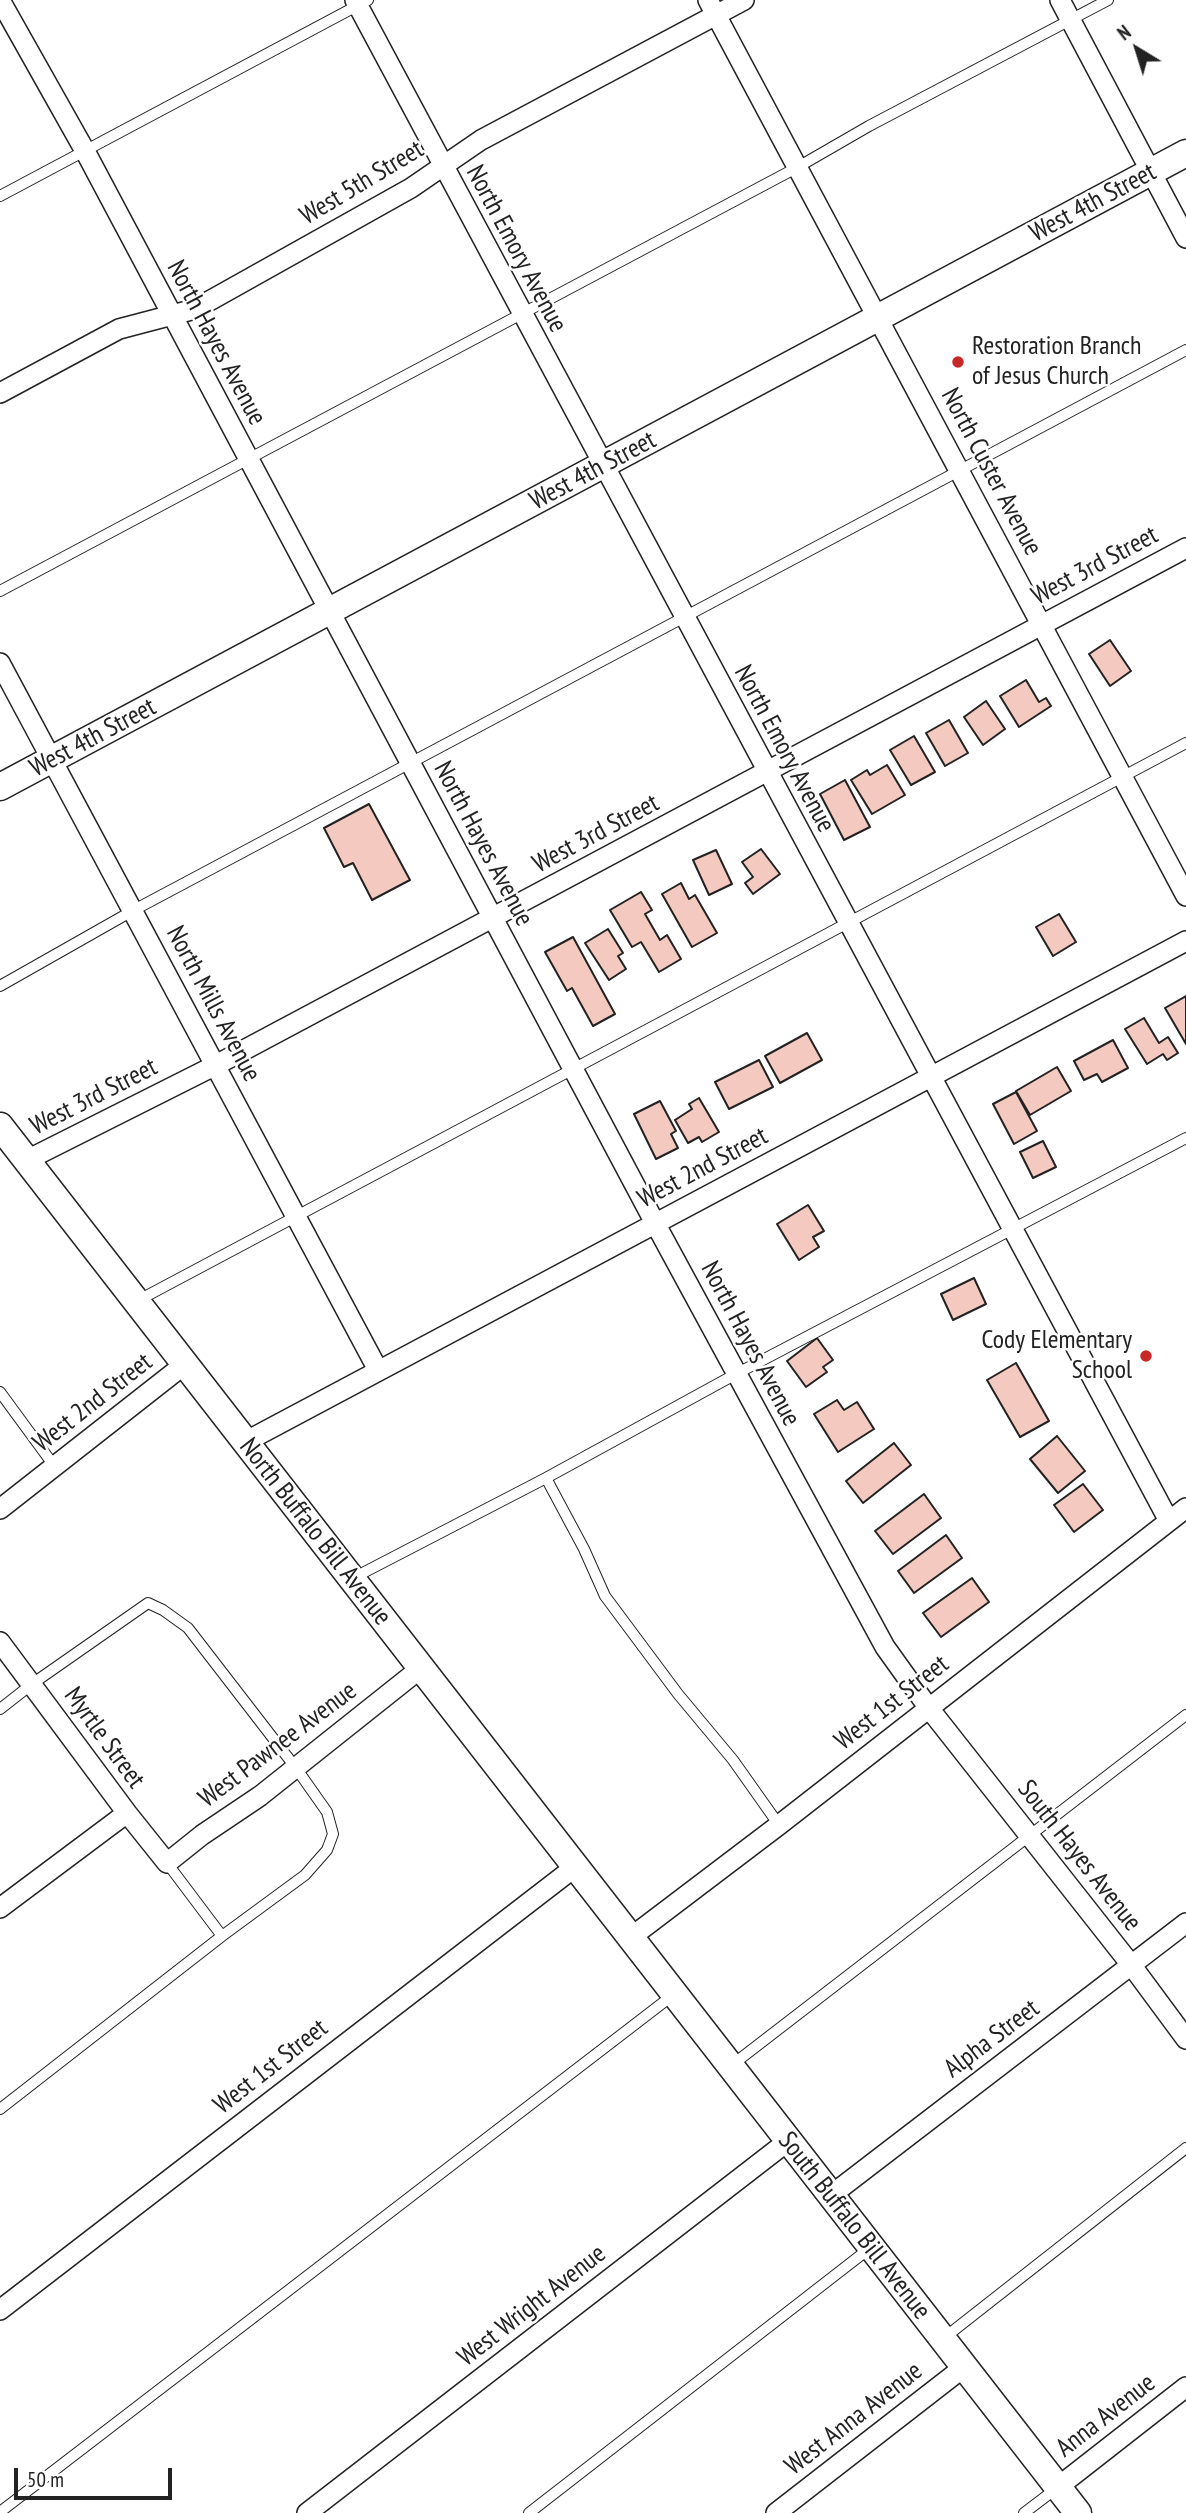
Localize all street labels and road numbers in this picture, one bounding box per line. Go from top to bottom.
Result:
street label: West 5th Street [295,134,429,232]
street label: West 4th Street [1025,157,1161,249]
street label: North Emory Avenue [459,160,573,338]
street label: North Hayes Avenue [160,255,272,431]
street label: North Custer Avenue [934,383,1048,561]
street label: West 4th Street [525,425,661,517]
street label: West 3rd Street [1027,520,1163,612]
street label: North Emory Avenue [727,660,841,838]
street label: West 4th Street [25,692,161,784]
street label: North Hayes Avenue [427,756,539,932]
street label: West 3rd Street [528,788,664,880]
street label: North Mills Avenue [159,921,267,1087]
street label: West 3rd Street [25,1052,163,1142]
street label: West 2nd Street [633,1121,773,1215]
street label: North Hayes Avenue [694,1256,806,1432]
street label: West 2nd Street [27,1347,159,1459]
street label: North Buffalo Bill Avenue [232,1432,398,1632]
street label: West 1st Street [829,1649,955,1757]
street label: West Pawnee Avenue [193,1676,363,1814]
street label: Myrtle Street [57,1681,151,1795]
street label: South Hayes Avenue [1010,1774,1148,1938]
street label: Alpha Street [938,1993,1046,2085]
street label: West 1st Street [208,2013,334,2121]
street label: South Buffalo Bill Avenue [771,2126,937,2326]
street label: West Wright Avenue [452,2239,612,2373]
street label: West Anna Avenue [779,2356,929,2482]
street label: Anna Avenue [1050,2368,1162,2464]

